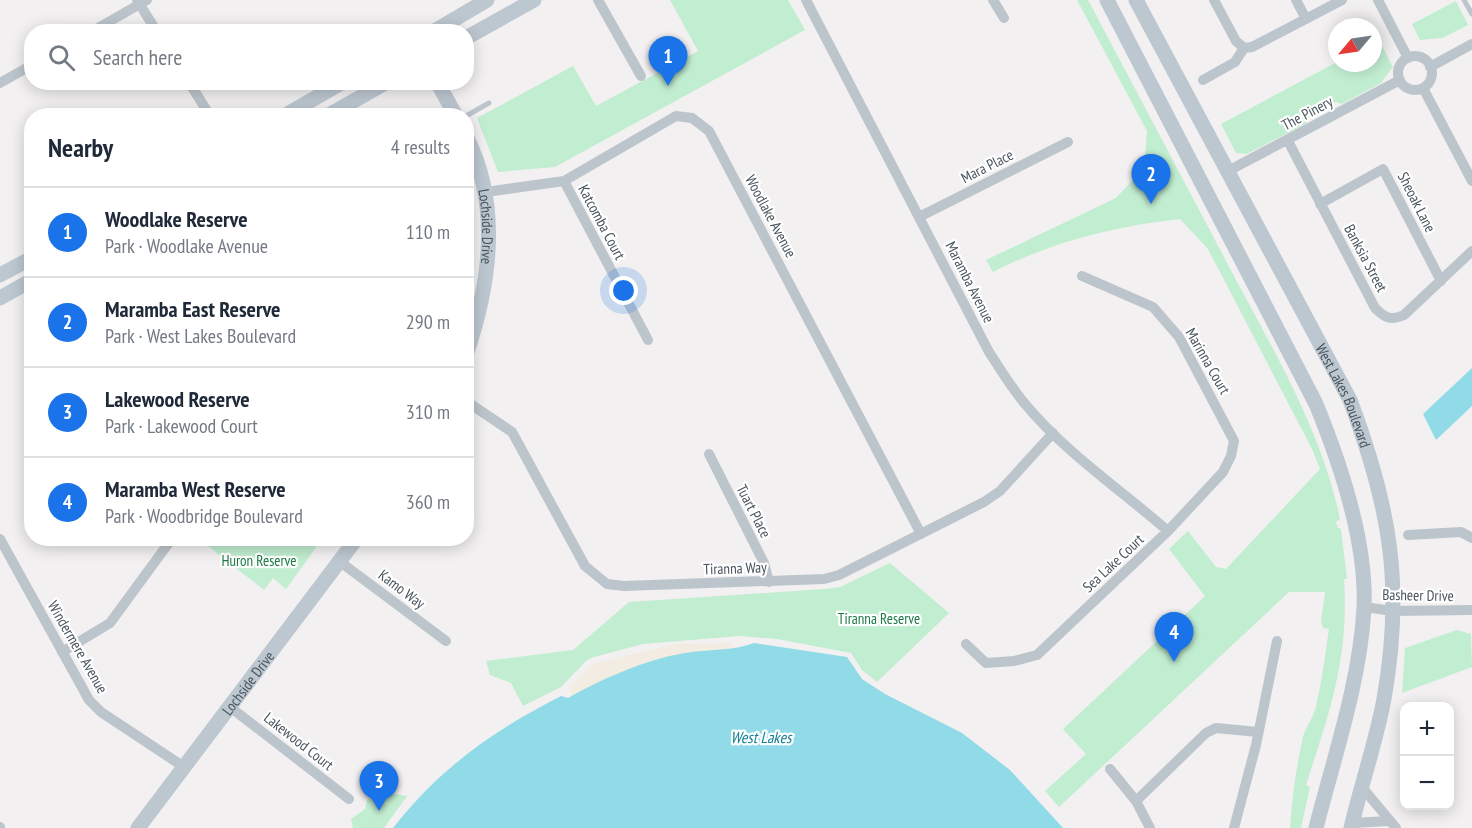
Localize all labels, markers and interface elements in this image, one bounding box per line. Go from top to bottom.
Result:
north arrow [1328,18,1382,72]
search box [24,24,474,90]
pin: 1 [648,36,688,86]
icon: search [45,41,78,74]
text: Search here [93,43,182,71]
street label: The Pinery [1278,91,1336,134]
text: Nearby [48,131,113,164]
text: 4 results [391,134,450,160]
street label: Mara Place [958,145,1016,187]
pin: 2 [1132,154,1170,204]
street label: Sheoak Lane [1394,169,1440,235]
street label: Woodlake Avenue [741,171,801,261]
street label: Katcomba Court [574,181,630,263]
street label: Lochside Drive [475,187,498,265]
text: Woodlake Reserve [105,205,248,233]
text: 1 [63,219,72,245]
text: 110 m [406,219,450,245]
street label: Banksia Street [1340,221,1392,295]
text: Park · Woodlake Avenue [105,233,268,259]
street label: Maramba Avenue [941,238,999,326]
your location [609,276,638,305]
text: Maramba East Reserve [105,295,281,323]
text: 2 [63,309,72,335]
text: 290 m [406,309,450,335]
text: Park · West Lakes Boulevard [105,323,296,349]
street label: Marinna Court [1181,325,1235,397]
street label: West Lakes Boulevard [1312,340,1375,450]
text: Lakewood Reserve [105,385,250,413]
text: 3 [63,399,72,425]
text: 310 m [406,399,450,425]
text: Park · Lakewood Court [105,413,258,439]
text: Maramba West Reserve [105,475,286,503]
street label: Tuart Place [733,481,775,541]
text: 4 [63,489,72,515]
text: 360 m [406,489,450,515]
text: Park · Woodbridge Boulevard [105,503,303,529]
street label: Sea Lake Court [1078,530,1148,596]
park label: Huron Reserve [221,551,297,570]
street label: Tiranna Way [703,557,767,579]
street label: Kamo Way [375,565,429,613]
street label: Basheer Drive [1382,585,1454,605]
street label: Windermere Avenue [44,597,112,697]
park label: Tiranna Reserve [838,609,920,628]
pin: 4 [1154,612,1194,662]
street label: Lochside Drive [217,647,278,719]
map controls [1400,702,1454,810]
button: + [1400,702,1454,756]
street label: Lakewood Court [260,708,338,774]
water label: West Lakes [731,727,793,747]
button: − [1400,756,1454,810]
pin: 3 [360,762,398,811]

